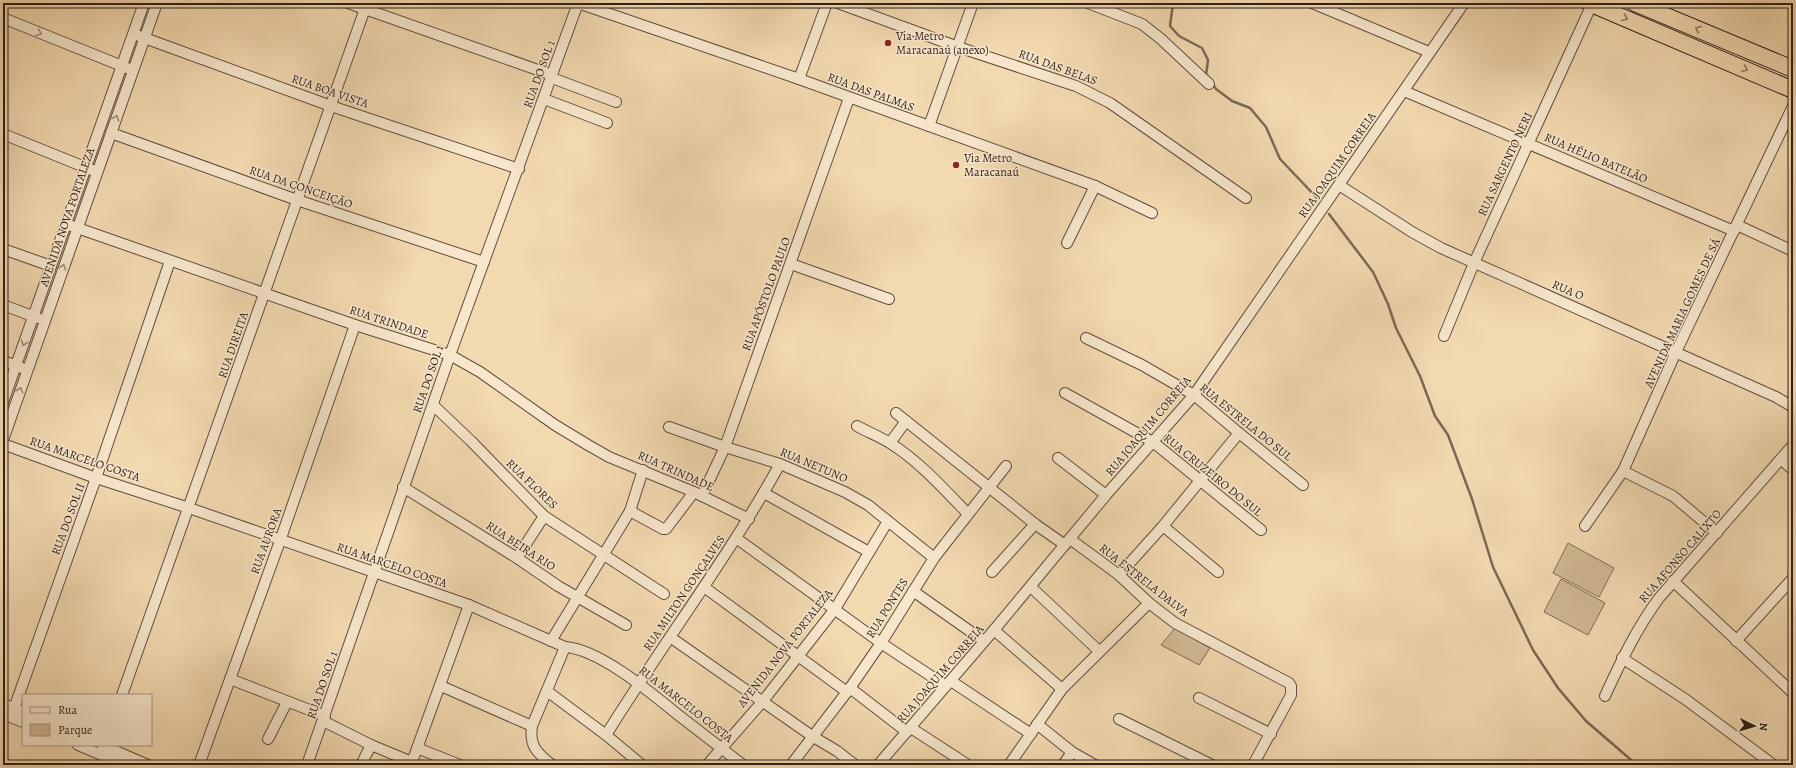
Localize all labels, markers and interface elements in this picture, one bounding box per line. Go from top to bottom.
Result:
one-way arrow [1621,14,1628,22]
one-way arrow [1695,26,1702,34]
one-way arrow [36,28,43,36]
place label: Via Metro Maracanaú (anexo) [895,28,989,58]
street label: RUA DO SOL 1 [519,38,559,110]
marker: Via Metro Maracanaú (anexo) [883,38,893,48]
street label: RUA DAS BELAS [1016,45,1100,89]
one-way arrow [1740,64,1748,72]
street label: RUA DAS PALMAS [825,69,917,115]
street label: RUA BOA VISTA [289,70,372,112]
street label: RUA JOAQUIM CORREIA [1294,108,1380,221]
street label: RUA SARGENTO NERI [1474,109,1536,219]
one-way arrow [111,115,120,122]
street label: RUA HÉLIO BATELÃO [1542,129,1650,187]
street label: AVENIDA NOVA FORTALEZA [35,144,99,290]
place label: Via Metro Maracanaú [963,150,1019,180]
marker: Via Metro Maracanaú [951,160,961,170]
street label: RUA DA CONCEIÇÃO [247,162,355,212]
street label: RUA APÓSTOLO PAULO [738,235,794,353]
street label: AVENIDA MARIA GOMES DE SÁ [1640,235,1724,391]
one-way arrow [59,264,67,271]
street label: RUA O [1550,276,1586,304]
street label: RUA TRINDADE [347,302,431,342]
street label: RUA DIREITA [214,309,252,380]
one-way arrow [20,340,28,347]
street label: RUA DO SOL 1 [409,343,447,415]
street label: RUA JOAQUIM CORREIA [1102,372,1195,479]
street label: RUA ESTRELA DO SUL [1196,380,1296,465]
one-way arrow [16,386,24,393]
street label: RUA CRUZEIRO DO SUL [1160,430,1267,521]
street label: RUA MARCELO COSTA [28,433,143,486]
street label: RUA NETUNO [778,444,850,486]
street label: RUA TRINDADE [635,447,717,495]
street label: RUA FLORES [503,455,561,513]
street label: RUA DO SOL II [48,481,88,557]
street label: RUA AURORA [247,505,286,576]
street label: RUA AFONSO CALIXTO [1635,506,1725,606]
street label: RUA BEIRA RIO [483,518,559,574]
street label: RUA MILTON GONÇALVES [639,532,729,654]
street label: RUA MARCELO COSTA [335,539,450,592]
street label: RUA ESTRELA DALVA [1096,540,1193,621]
street label: RUA PONTES [862,575,912,641]
street label: AVENIDA NOVA FORTALEZA [733,585,837,711]
street label: RUA JOAQUIM CORREIA [893,621,988,727]
street label: RUA DO SOL 1 [303,649,341,721]
street label: RUA MARCELO COSTA [636,662,737,746]
legend [22,694,152,746]
text: Rua [58,702,77,718]
north arrow [1734,706,1774,746]
text: Parque [58,722,93,738]
text: N [1756,722,1771,731]

